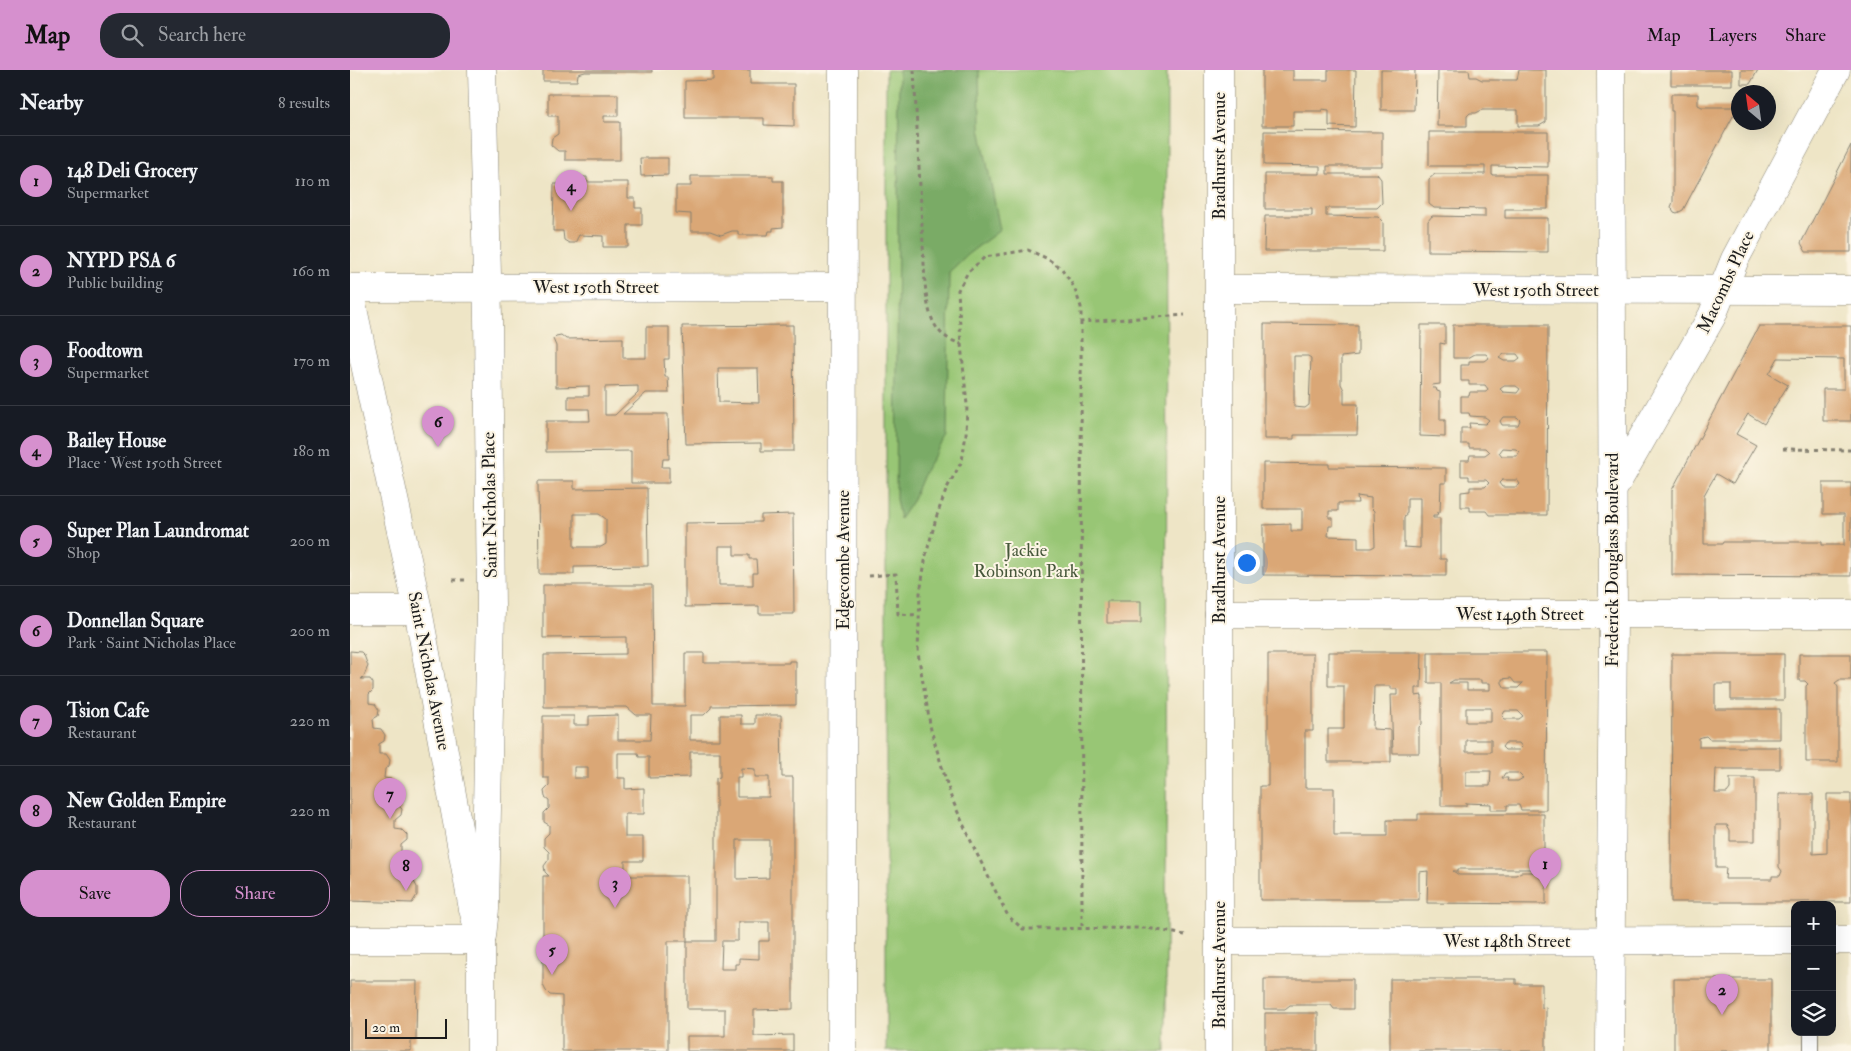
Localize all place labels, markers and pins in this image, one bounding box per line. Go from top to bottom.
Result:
pin: 4 [555,170,587,211]
pin: 6 [422,406,454,447]
pin: 7 [374,778,406,819]
pin: 1 [1529,848,1561,889]
pin: 8 [390,850,422,891]
pin: 3 [599,867,631,908]
pin: 5 [536,934,568,975]
pin: 2 [1706,974,1738,1015]

